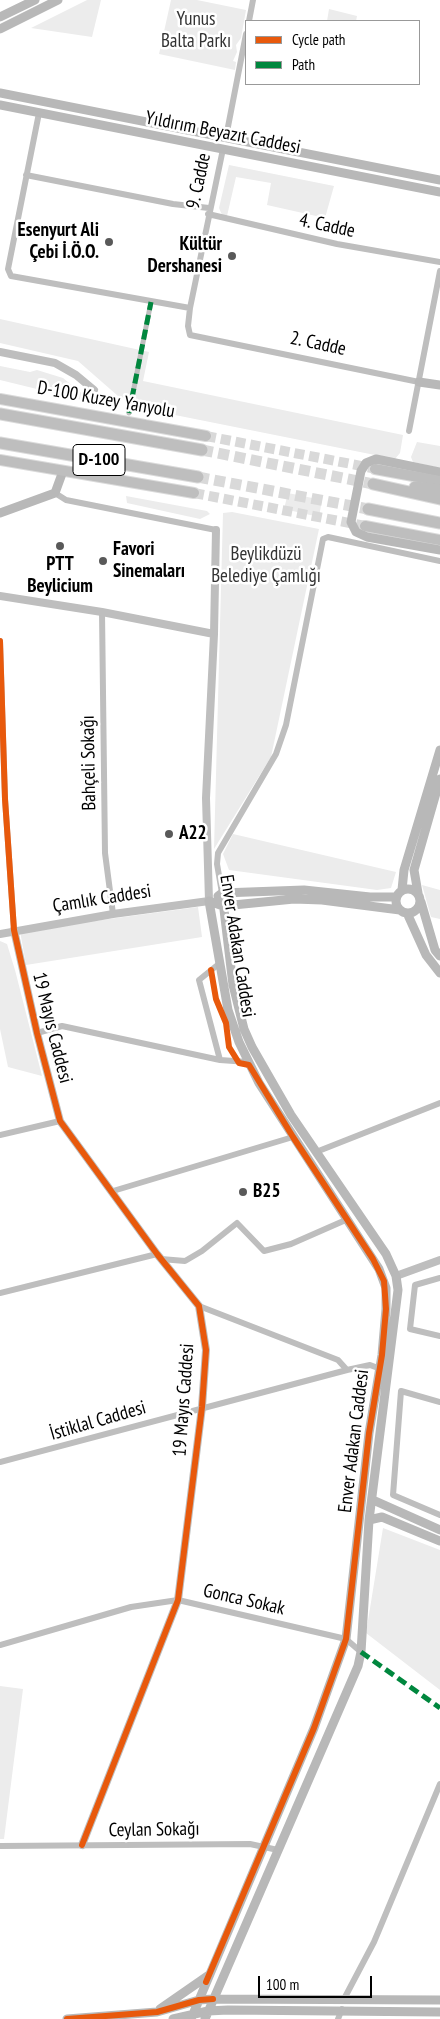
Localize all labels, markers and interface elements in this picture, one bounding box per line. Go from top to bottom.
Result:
park label: Yunus Balta Parkı [161,9,231,53]
legend [245,20,420,85]
text: Cycle path [292,30,345,49]
text: Path [292,55,315,74]
street label: Yıldırım Beyazıt Caddesi [143,107,303,159]
street label: 9. Cadde [182,151,216,211]
street label: 4. Cadde [297,209,357,243]
place label: Esenyurt Ali Çebi İ.Ö.O. [18,220,99,264]
place label: Kültür Dershanesi [148,234,222,278]
marker: Esenyurt Ali Çebi İ.Ö.O. [103,236,115,248]
marker: Kültür Dershanesi [226,250,238,262]
street label: 2. Cadde [288,327,348,361]
street label: D-100 Kuzey Yanyolu [35,377,177,423]
road number: D-100 [73,444,125,476]
place label: Favori Sinemaları [113,539,185,583]
marker: PTT Beylicium [54,540,66,552]
park label: Beylikdüzü Belediye Çamlığı [211,544,321,588]
place label: PTT Beylicium [27,554,93,598]
marker: Favori Sinemaları [97,555,109,567]
street label: Bahçeli Sokağı [77,715,101,811]
place label: A22 [179,823,207,845]
marker: A22 [163,828,175,840]
street label: Enver Adakan Caddesi [214,873,260,1019]
street label: Çamlık Caddesi [51,880,153,918]
street label: 19 Mayıs Caddesi [27,970,77,1086]
place label: B25 [253,1181,280,1203]
marker: B25 [237,1186,249,1198]
street label: 19 Mayıs Caddesi [169,1343,199,1457]
street label: Enver Adakan Caddesi [334,1368,374,1514]
street label: İstiklal Caddesi [47,1396,149,1446]
street label: Gonca Sokak [201,1580,287,1620]
street label: Ceylan Sokağı [108,1818,200,1842]
scale bar [260,1966,374,1998]
text: 100 m [266,1975,299,1994]

